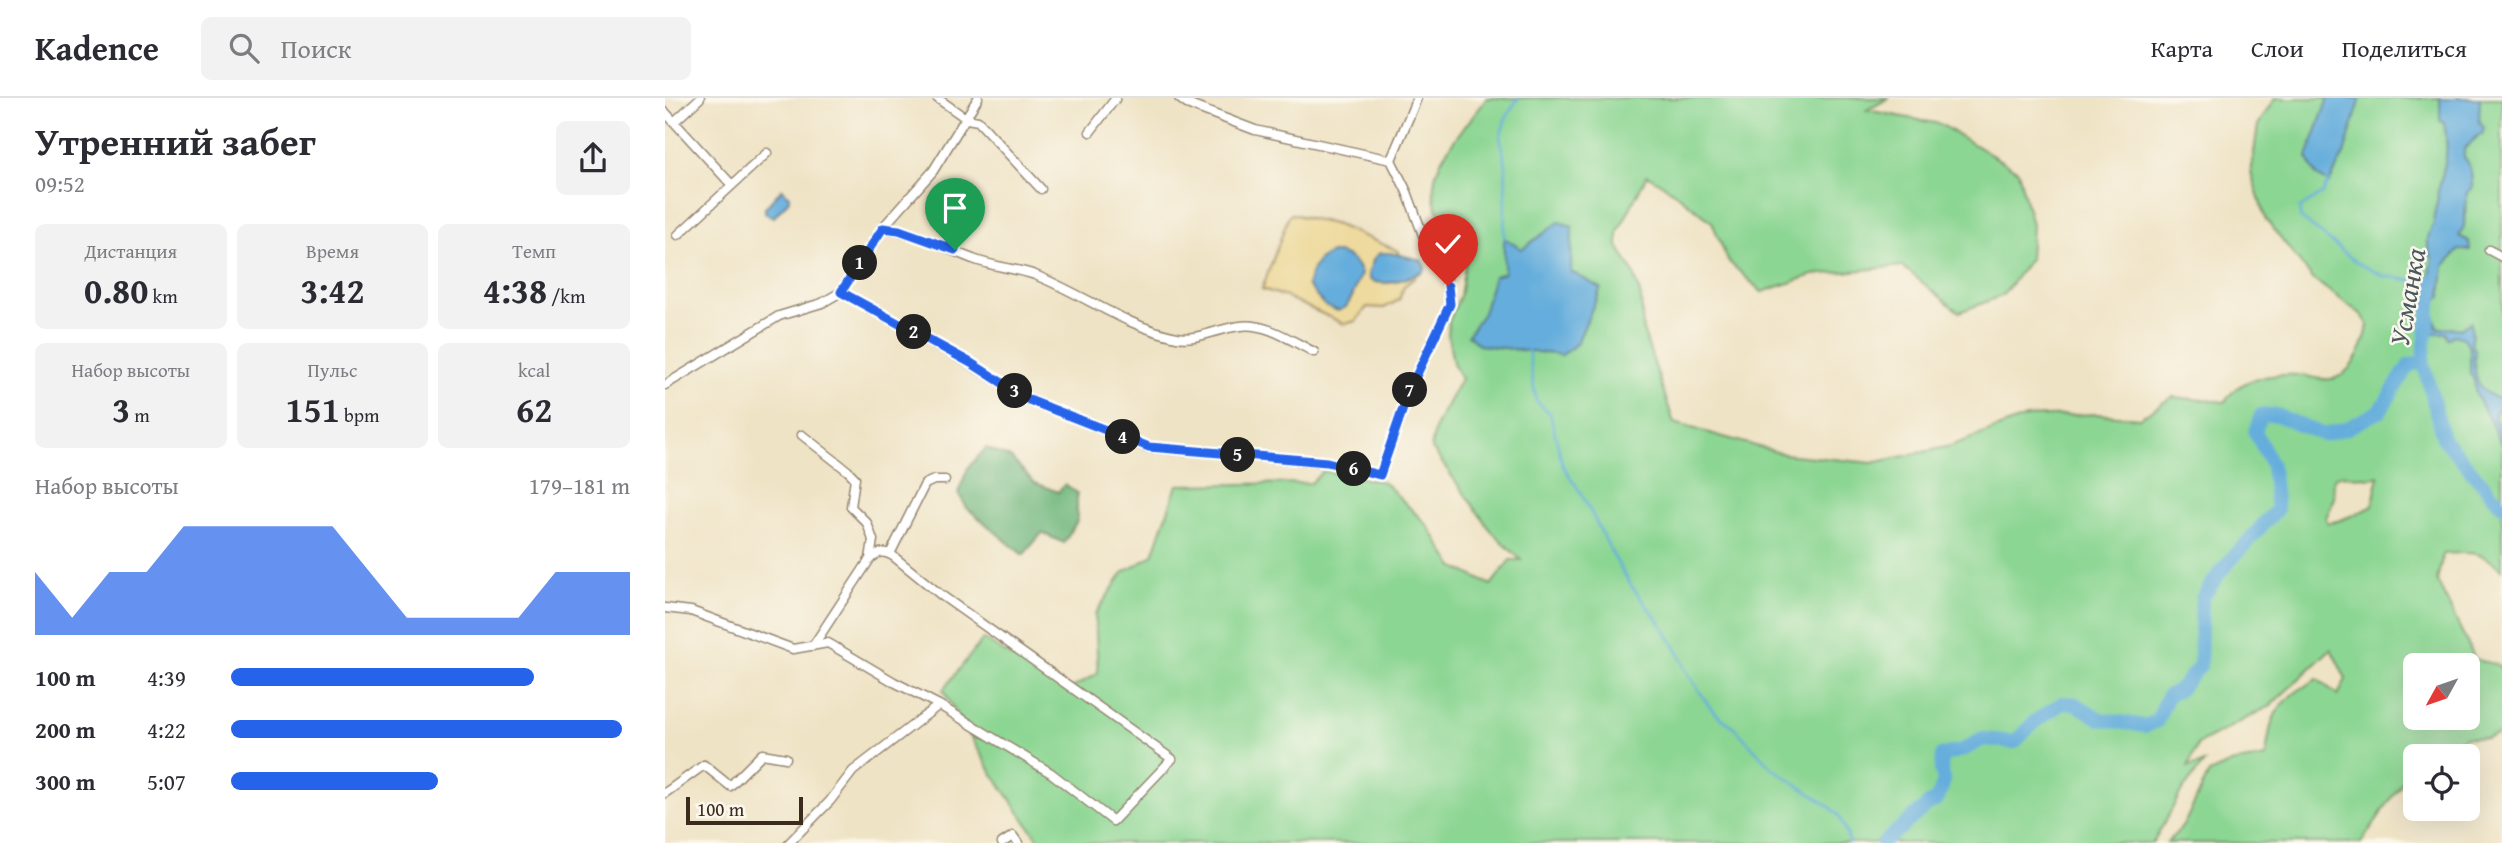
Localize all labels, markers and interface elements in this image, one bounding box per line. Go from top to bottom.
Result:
search box [201,17,691,80]
text: Kadence [35,24,159,72]
icon: search [225,29,263,67]
text: Поиск [281,29,351,68]
text: Карта [2151,31,2213,66]
text: Слои [2251,31,2304,66]
text: Поделиться [2342,31,2467,66]
text: Утренний забег [35,113,316,169]
button: share [556,121,630,195]
text: 09:52 [35,167,85,200]
pin [925,178,985,250]
icon: arrive [936,189,974,227]
pin [1418,214,1478,286]
icon: check [1429,225,1467,263]
text: Дистанция [84,237,177,265]
text: Время [306,237,359,265]
text: Темп [512,237,556,265]
water label: Усманка [2378,245,2435,349]
pin: 1 [843,246,877,280]
text: 1 [855,248,864,276]
text: 0.80 [84,265,148,316]
text: 3:42 [300,265,365,316]
text: 4:38 [483,265,547,316]
text: km [148,282,178,310]
text: /km [547,282,585,310]
pin: 2 [897,314,931,350]
text: 2 [909,317,918,345]
text: Набор высоты [71,356,190,384]
text: Пульс [308,356,357,384]
text: kcal [518,356,550,384]
pin: 7 [1393,372,1427,408]
pin: 3 [997,374,1033,408]
text: 7 [1405,375,1414,403]
text: 3 [1010,376,1019,404]
text: 3 [112,384,130,435]
text: 151 [285,384,340,435]
text: 62 [516,384,552,435]
text: m [130,401,150,429]
text: bpm [340,401,380,429]
pin: 4 [1105,420,1141,454]
text: 4 [1118,422,1127,450]
pin: 5 [1221,438,1255,472]
text: 5 [1233,440,1242,468]
pin: 6 [1337,452,1371,486]
text: 6 [1349,454,1358,482]
text: Набор высоты [35,469,179,502]
text: 179–181 m [529,469,630,502]
north arrow [2403,653,2480,730]
map controls [2403,653,2480,821]
text: 100 m [35,661,96,694]
text: 4:39 [147,661,186,694]
text: 200 m [35,713,96,746]
text: 4:22 [147,713,186,746]
button: locate [2403,744,2480,821]
text: 300 m [35,765,96,798]
text: 5:07 [147,765,186,798]
scale bar [686,794,803,826]
text: 100 m [697,795,744,823]

